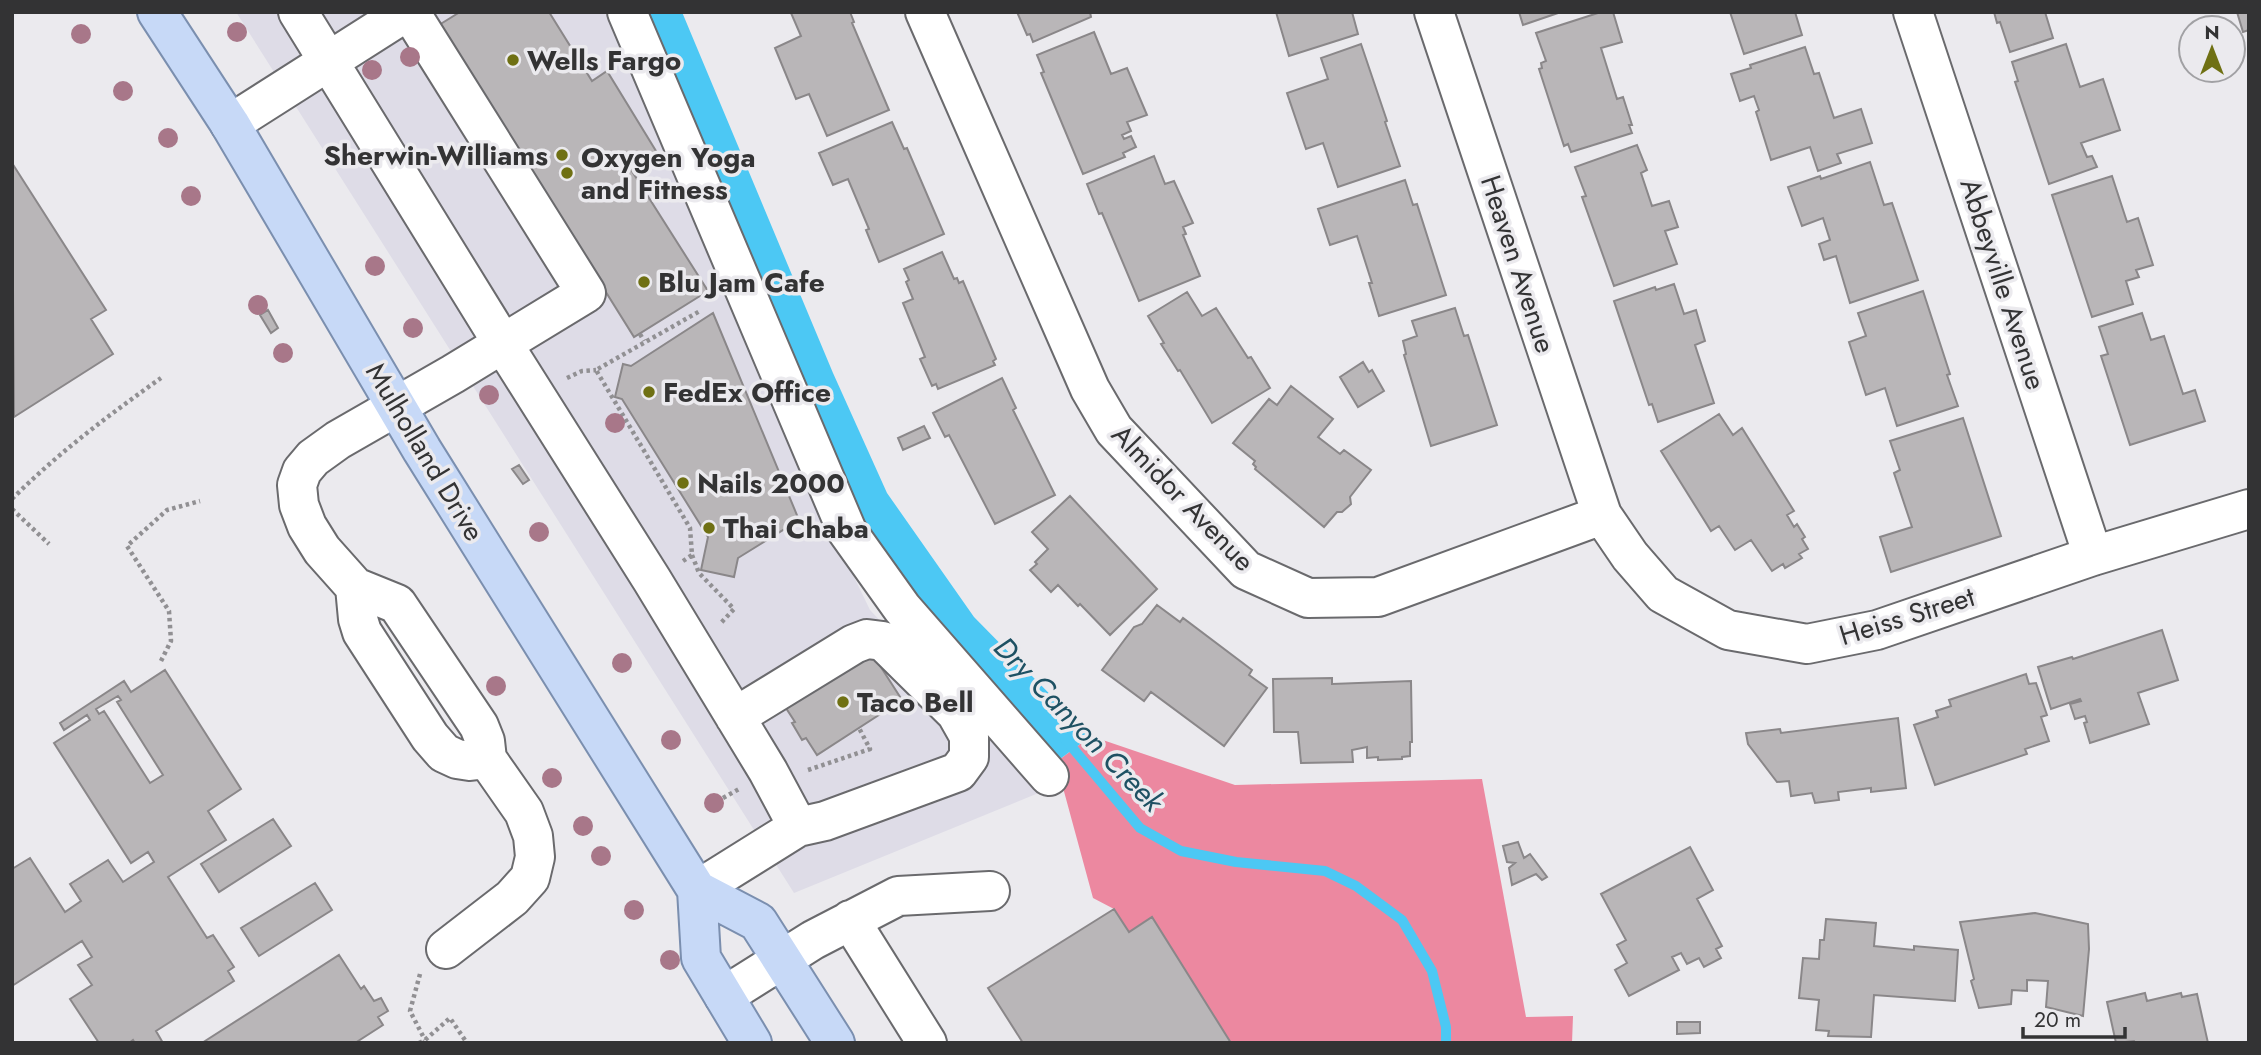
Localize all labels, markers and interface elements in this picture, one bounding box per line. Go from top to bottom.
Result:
north arrow [2177,14,2247,84]
text: N [2204,19,2220,46]
place label: Wells Fargo [527,40,681,81]
marker: Wells Fargo [505,52,521,68]
place label: Sherwin-Williams [324,135,548,176]
place label: Oxygen Yoga and Fitness [581,137,755,210]
marker: Sherwin-Williams [554,147,570,163]
marker: Oxygen Yoga and Fitness [559,165,575,181]
street label: Heaven Avenue [1470,170,1566,358]
street label: Abbeyville Avenue [1949,173,2057,395]
place label: Blu Jam Cafe [658,262,825,303]
marker: Blu Jam Cafe [636,274,652,290]
street label: Mulholland Drive [356,355,494,549]
place label: FedEx Office [663,372,831,413]
marker: FedEx Office [641,384,657,400]
street label: Almidor Avenue [1102,415,1264,581]
place label: Nails 2000 [697,463,845,504]
marker: Nails 2000 [675,475,691,491]
place label: Thai Chaba [723,508,869,549]
marker: Thai Chaba [701,520,717,536]
street label: Heiss Street [1834,576,1980,656]
water label: Dry Canyon Creek [984,627,1175,822]
place label: Taco Bell [857,682,974,723]
marker: Taco Bell [835,694,851,710]
scale bar [2023,996,2124,1040]
text: 20 m [2034,1005,2081,1035]

